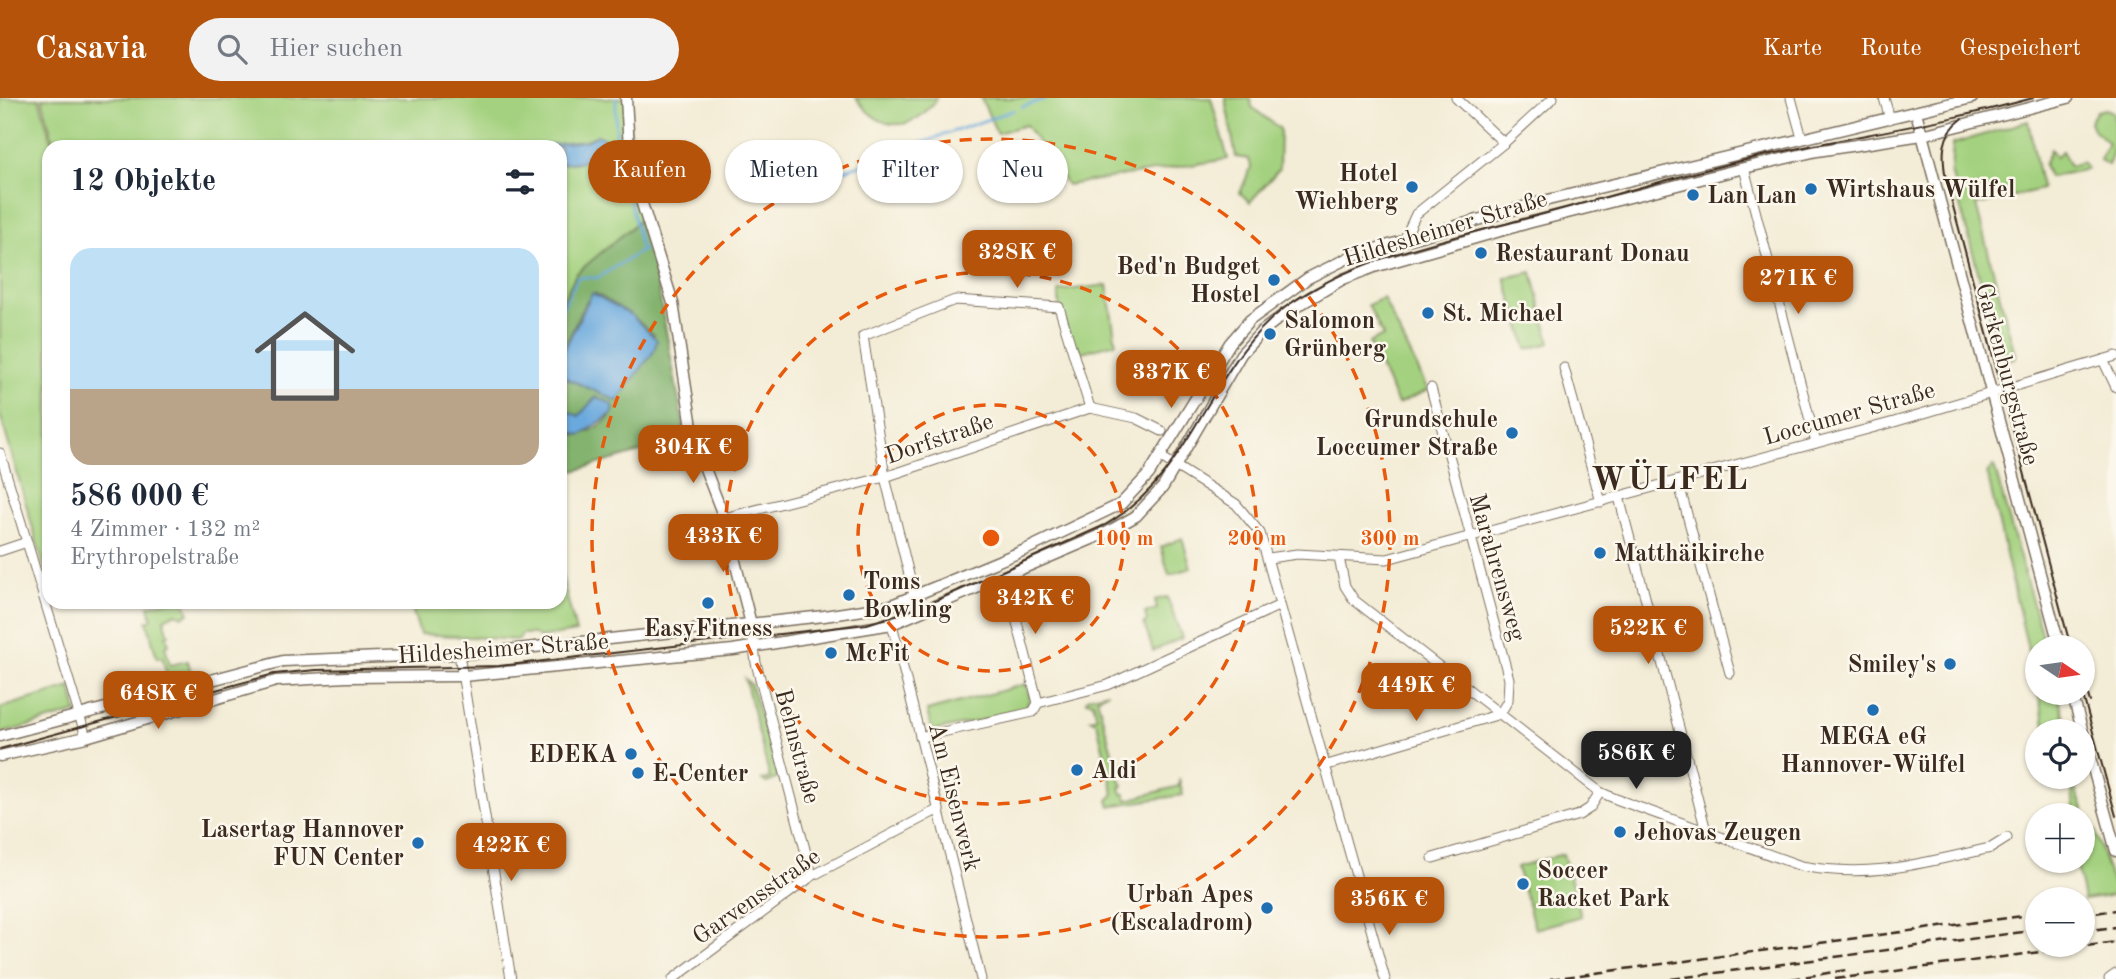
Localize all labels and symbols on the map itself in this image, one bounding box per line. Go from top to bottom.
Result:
place label: Hotel Wiehberg [1294,163,1399,215]
marker: Hotel Wiehberg [1404,179,1420,195]
place label: Wirtshaus Wülfel [1825,179,2015,203]
marker: Wirtshaus Wülfel [1803,181,1819,197]
place label: Lan Lan [1707,185,1797,209]
street label: Hildesheimer Straße [1341,187,1550,272]
marker: Lan Lan [1685,187,1701,203]
pin: 328K € [960,230,1074,290]
place label: Restaurant Donau [1495,243,1689,267]
marker: Restaurant Donau [1473,245,1489,261]
place label: Bed'n Budget Hostel [1116,256,1260,308]
pin: 271K € [1741,256,1855,316]
marker: Bed'n Budget Hostel [1266,272,1282,288]
street label: Garkenburgstraße [1970,281,2042,468]
place label: St. Michael [1442,303,1563,327]
marker: St. Michael [1420,305,1436,321]
place label: Salomon Grünberg [1284,310,1387,362]
marker: Salomon Grünberg [1262,326,1278,342]
pin: 337K € [1114,350,1228,410]
street label: Loccumer Straße [1761,379,1938,451]
place label: Grundschule Loccumer Straße [1316,409,1498,461]
street label: Dorfstraße [883,410,997,470]
marker: Grundschule Loccumer Straße [1504,425,1520,441]
pin: 304K € [636,426,750,485]
district label: WÜLFEL [1591,459,1749,497]
street label: Marahrensweg [1464,491,1529,644]
pin: 433K € [666,514,780,574]
centre of rings [979,526,1003,550]
text: 100 m [1094,529,1154,550]
text: 200 m [1227,529,1287,550]
text: 300 m [1360,529,1420,550]
place label: Matthäikirche [1614,543,1765,567]
marker: Matthäikirche [1592,545,1608,561]
place label: Toms Bowling [863,571,952,623]
pin: 342K € [978,576,1092,636]
marker: Toms Bowling [841,587,857,603]
marker: EasyFitness [700,595,716,611]
pin: 522K € [1591,606,1705,666]
place label: EasyFitness [644,618,772,642]
street label: Hildesheimer Straße [397,631,610,669]
north arrow [2025,635,2095,705]
place label: McFit [845,643,910,667]
marker: McFit [823,645,839,661]
place label: Smiley's [1847,654,1936,678]
marker: Smiley's [1942,656,1958,672]
pin: 449K € [1359,664,1473,723]
pin: 648K € [101,672,215,731]
street label: Behnstraße [769,687,823,807]
marker: MEGA eG Hannover-Wülfel [1865,702,1881,718]
street label: Am Eisenwerk [923,721,983,874]
place label: MEGA eG Hannover-Wülfel [1781,726,1965,778]
pin: 586K € [1579,732,1693,791]
place label: EDEKA [528,744,617,768]
marker: EDEKA [623,746,639,762]
place label: Aldi [1091,760,1137,784]
marker: Aldi [1069,762,1085,778]
place label: E-Center [652,763,748,787]
marker: E-Center [630,765,646,781]
place label: Lasertag Hannover FUN Center [200,819,404,871]
place label: Jehovas Zeugen [1634,822,1801,846]
pin: 422K € [454,824,568,883]
marker: Jehovas Zeugen [1612,824,1628,840]
marker: Lasertag Hannover FUN Center [410,835,426,851]
street label: Garvensstraße [689,845,825,950]
place label: Soccer Racket Park [1537,860,1670,912]
marker: Soccer Racket Park [1515,876,1531,892]
pin: 356K € [1332,878,1446,937]
place label: Urban Apes (Escaladrom) [1111,884,1253,936]
marker: Urban Apes (Escaladrom) [1259,900,1275,916]

